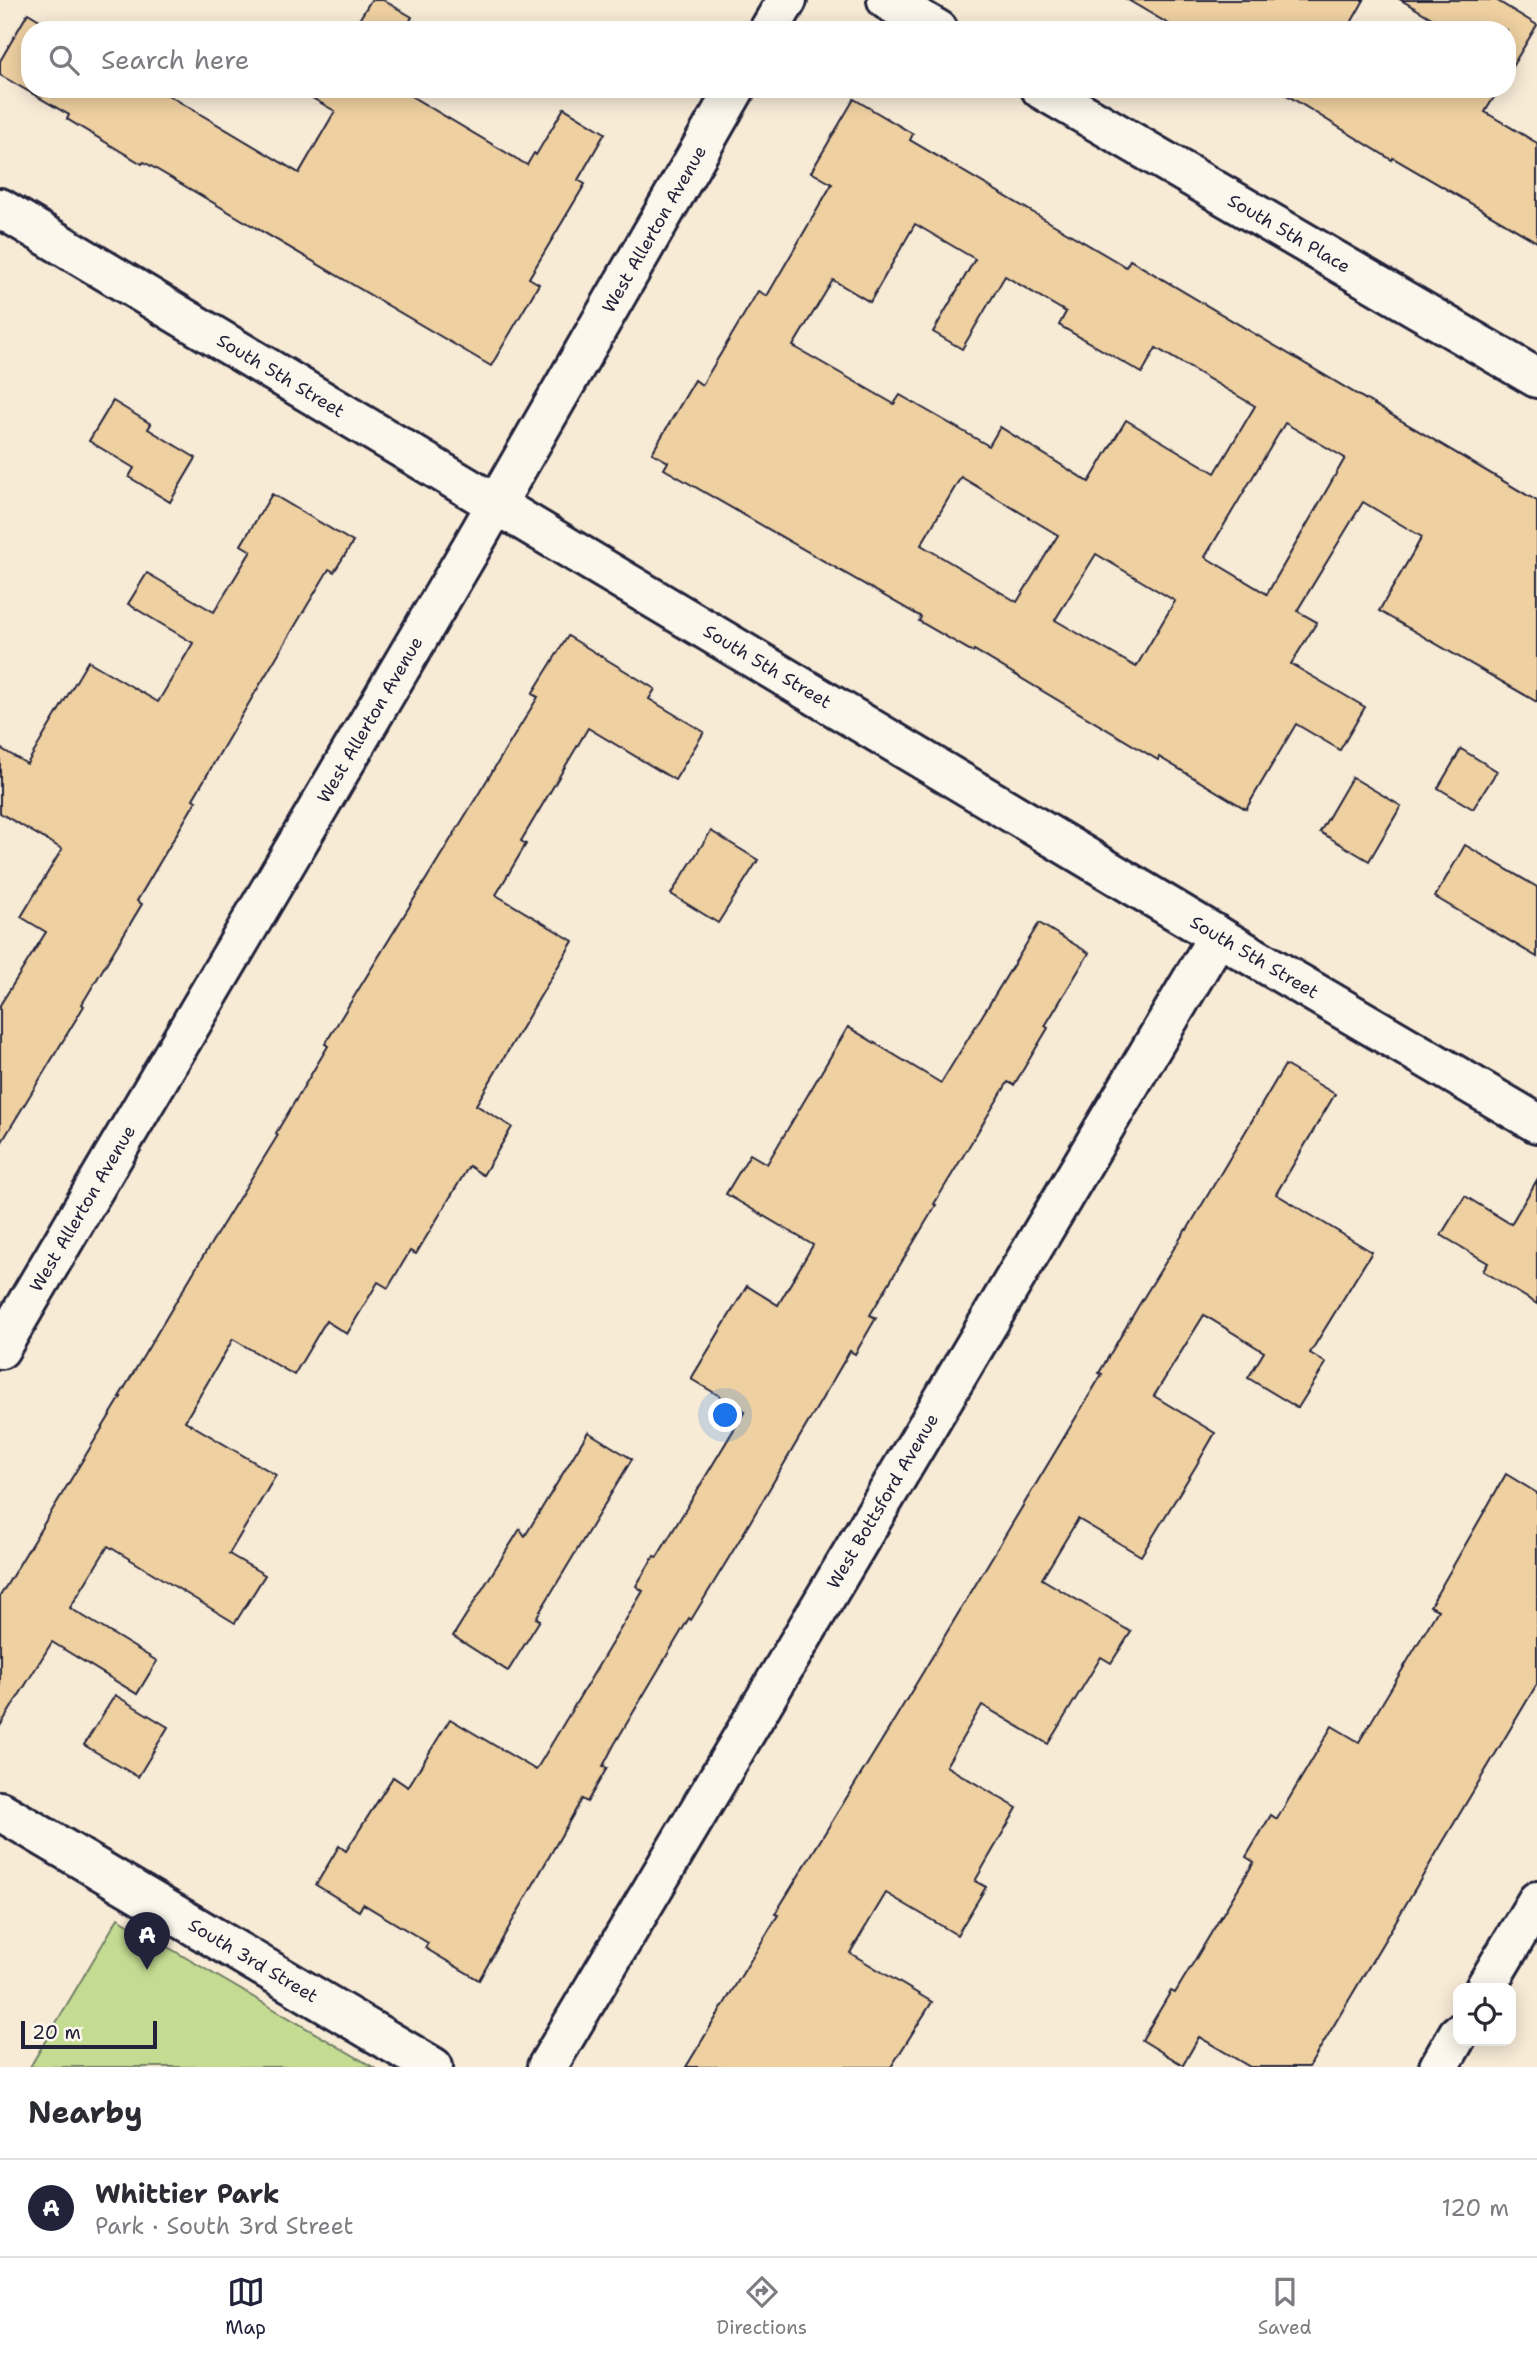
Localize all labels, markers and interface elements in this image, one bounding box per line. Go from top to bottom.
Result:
search box [21,21,1516,98]
icon: search [45,41,83,79]
text: Search here [101,42,250,77]
street label: West Allerton Avenue [597,141,712,317]
street label: South 5th Place [1223,188,1355,279]
street label: South 5th Street [212,328,349,423]
street label: South 5th Street [699,619,836,714]
street label: West Allerton Avenue [312,632,428,807]
street label: South 5th Street [1186,910,1323,1004]
street label: West Allerton Avenue [24,1121,141,1296]
your location [708,1398,742,1432]
street label: West Bottsford Avenue [821,1409,944,1593]
pin: A [124,1912,170,1970]
street label: South 3rd Street [184,1913,322,2008]
map controls [1453,1983,1516,2046]
button: locate [1453,1983,1516,2046]
scale bar [21,2018,158,2050]
text: 20 m [32,2020,81,2045]
text: Nearby [28,2092,143,2133]
text: Whittier Park [95,2176,280,2211]
text: A [42,2193,60,2223]
text: 120 m [1441,2193,1509,2223]
text: Park · South 3rd Street [95,2211,353,2241]
tab: Map [225,2273,266,2340]
tab: Directions [717,2273,807,2340]
tab: Saved [1258,2273,1312,2340]

